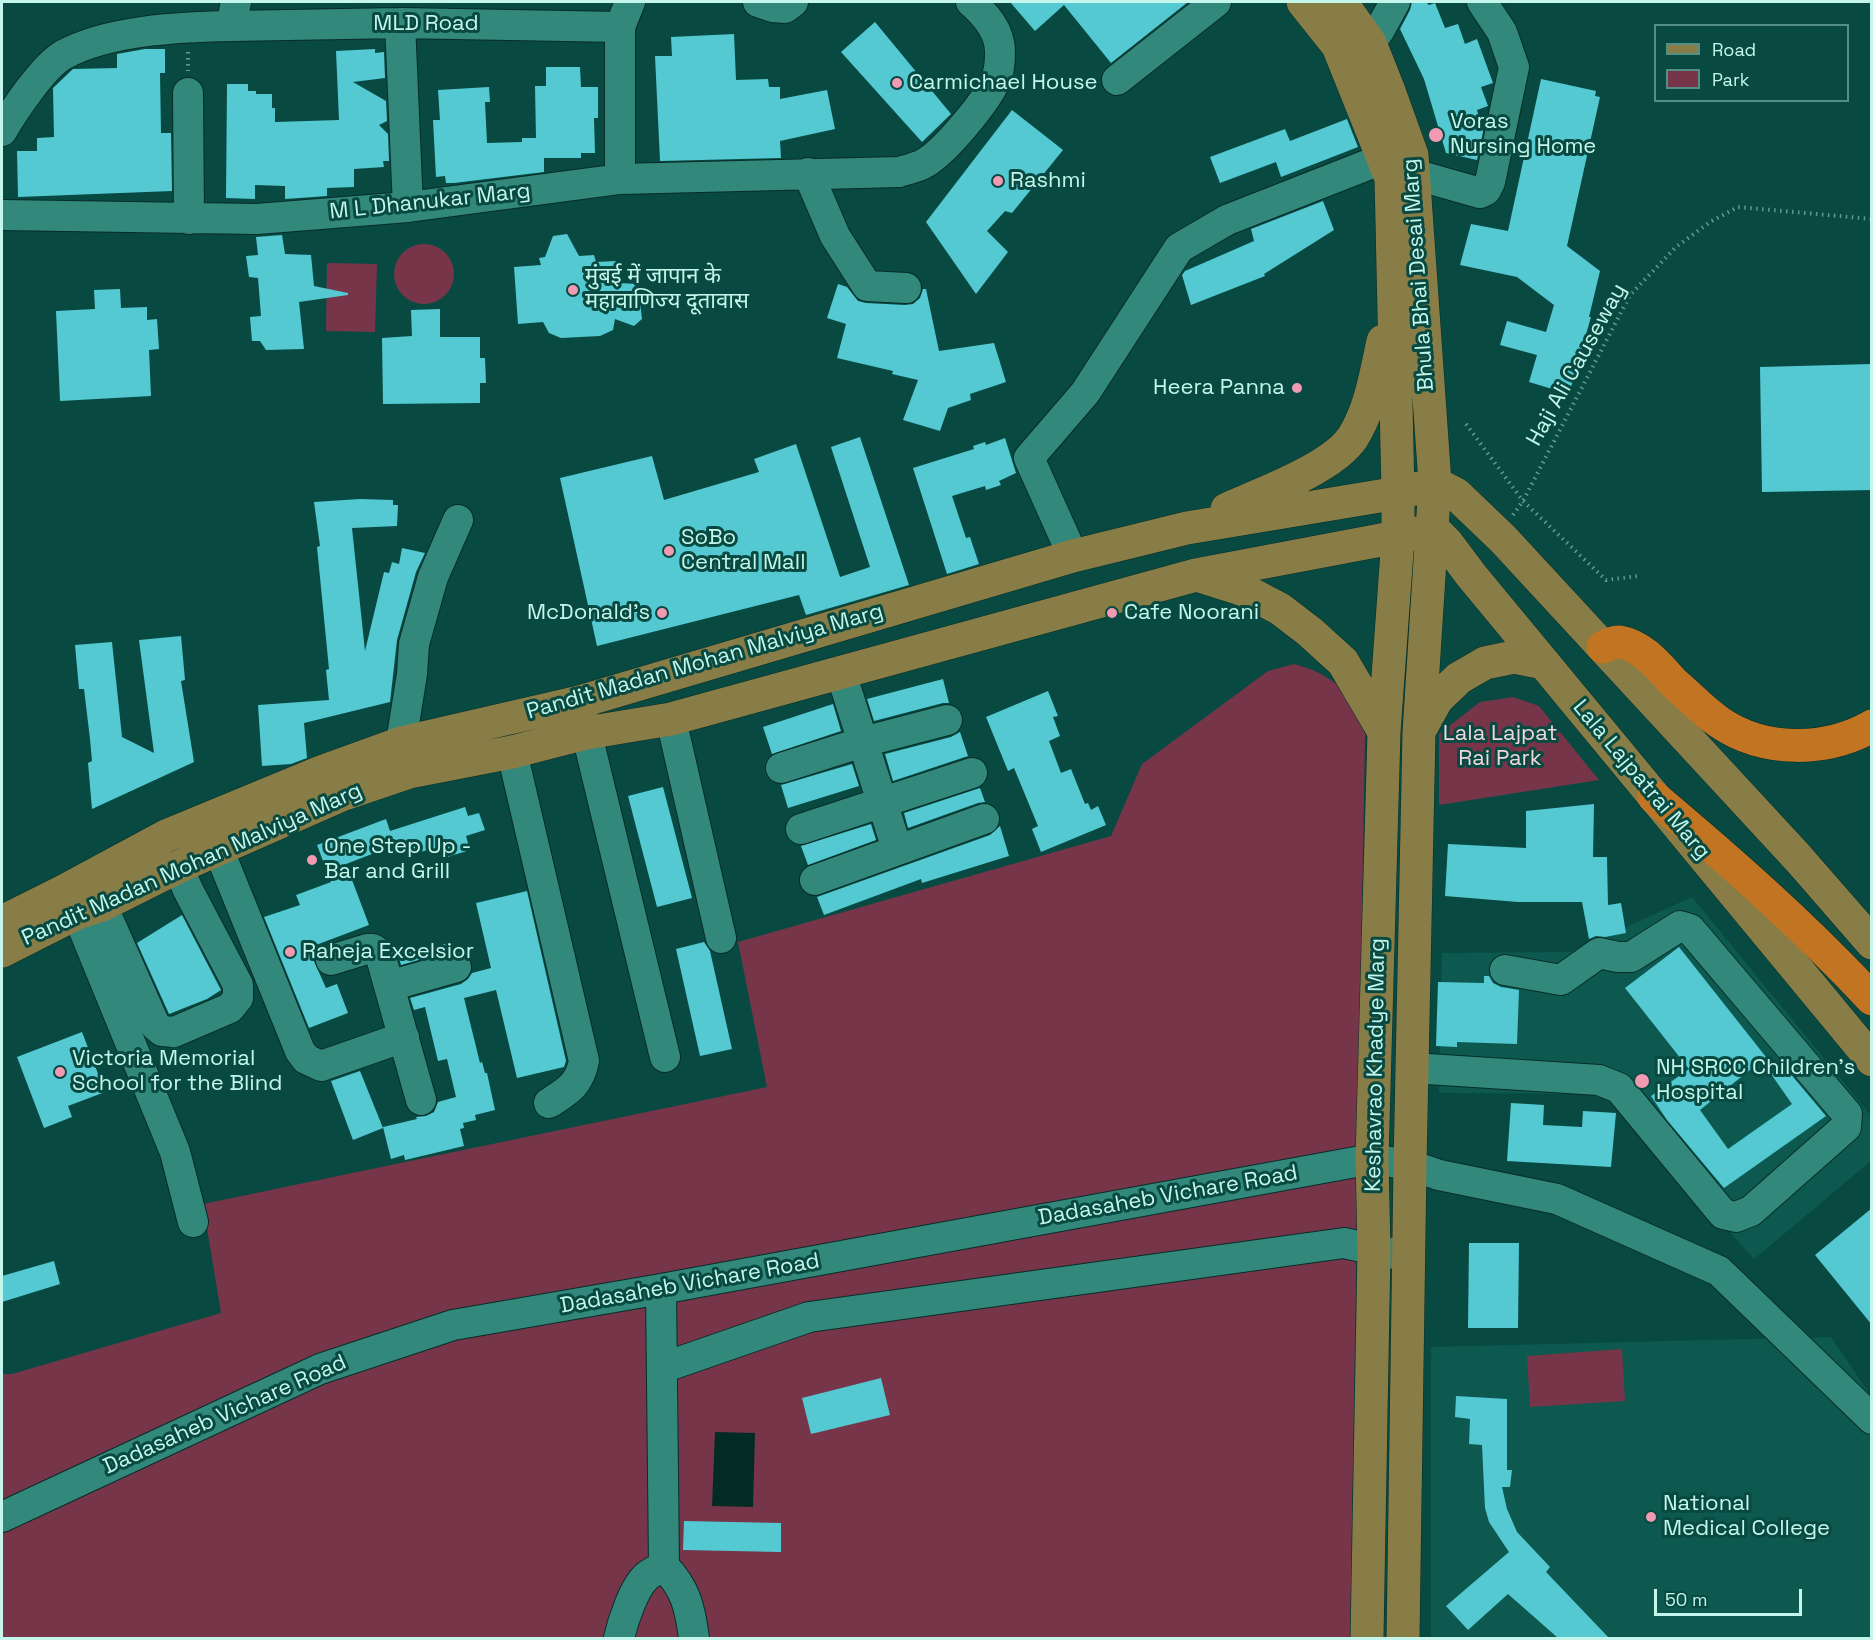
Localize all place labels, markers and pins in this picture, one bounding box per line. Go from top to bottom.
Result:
place label: Carmichael House [909,70,1098,96]
marker: Carmichael House [890,76,904,90]
place label: Voras Nursing Home [1450,109,1596,160]
marker: Voras Nursing Home [1427,126,1445,144]
place label: Rashmi [1010,168,1086,194]
marker: Rashmi [991,174,1005,188]
place label: मुंबई में जापान के महावाणिज्य दूतावास [585,264,749,316]
marker: मुंबई में जापान के महावाणिज्य दूतावास [566,283,580,297]
place label: Heera Panna [1153,375,1285,401]
marker: Heera Panna [1290,381,1304,395]
place label: SoBo Central Mall [681,525,806,576]
marker: SoBo Central Mall [662,544,676,558]
place label: McDonald's [527,600,650,626]
place label: Cafe Noorani [1124,600,1259,626]
marker: McDonald's [655,606,669,620]
marker: Cafe Noorani [1105,606,1119,620]
place label: One Step Up - Bar and Grill [324,834,471,885]
marker: One Step Up - Bar and Grill [305,853,319,867]
place label: Raheja Excelsior [302,939,474,965]
marker: Raheja Excelsior [283,945,297,959]
place label: Victoria Memorial School for the Blind [72,1046,282,1098]
place label: NH SRCC Children's Hospital [1656,1055,1855,1106]
marker: Victoria Memorial School for the Blind [53,1065,67,1079]
marker: NH SRCC Children's Hospital [1633,1072,1651,1090]
place label: National Medical College [1663,1491,1830,1542]
marker: National Medical College [1644,1510,1658,1524]

